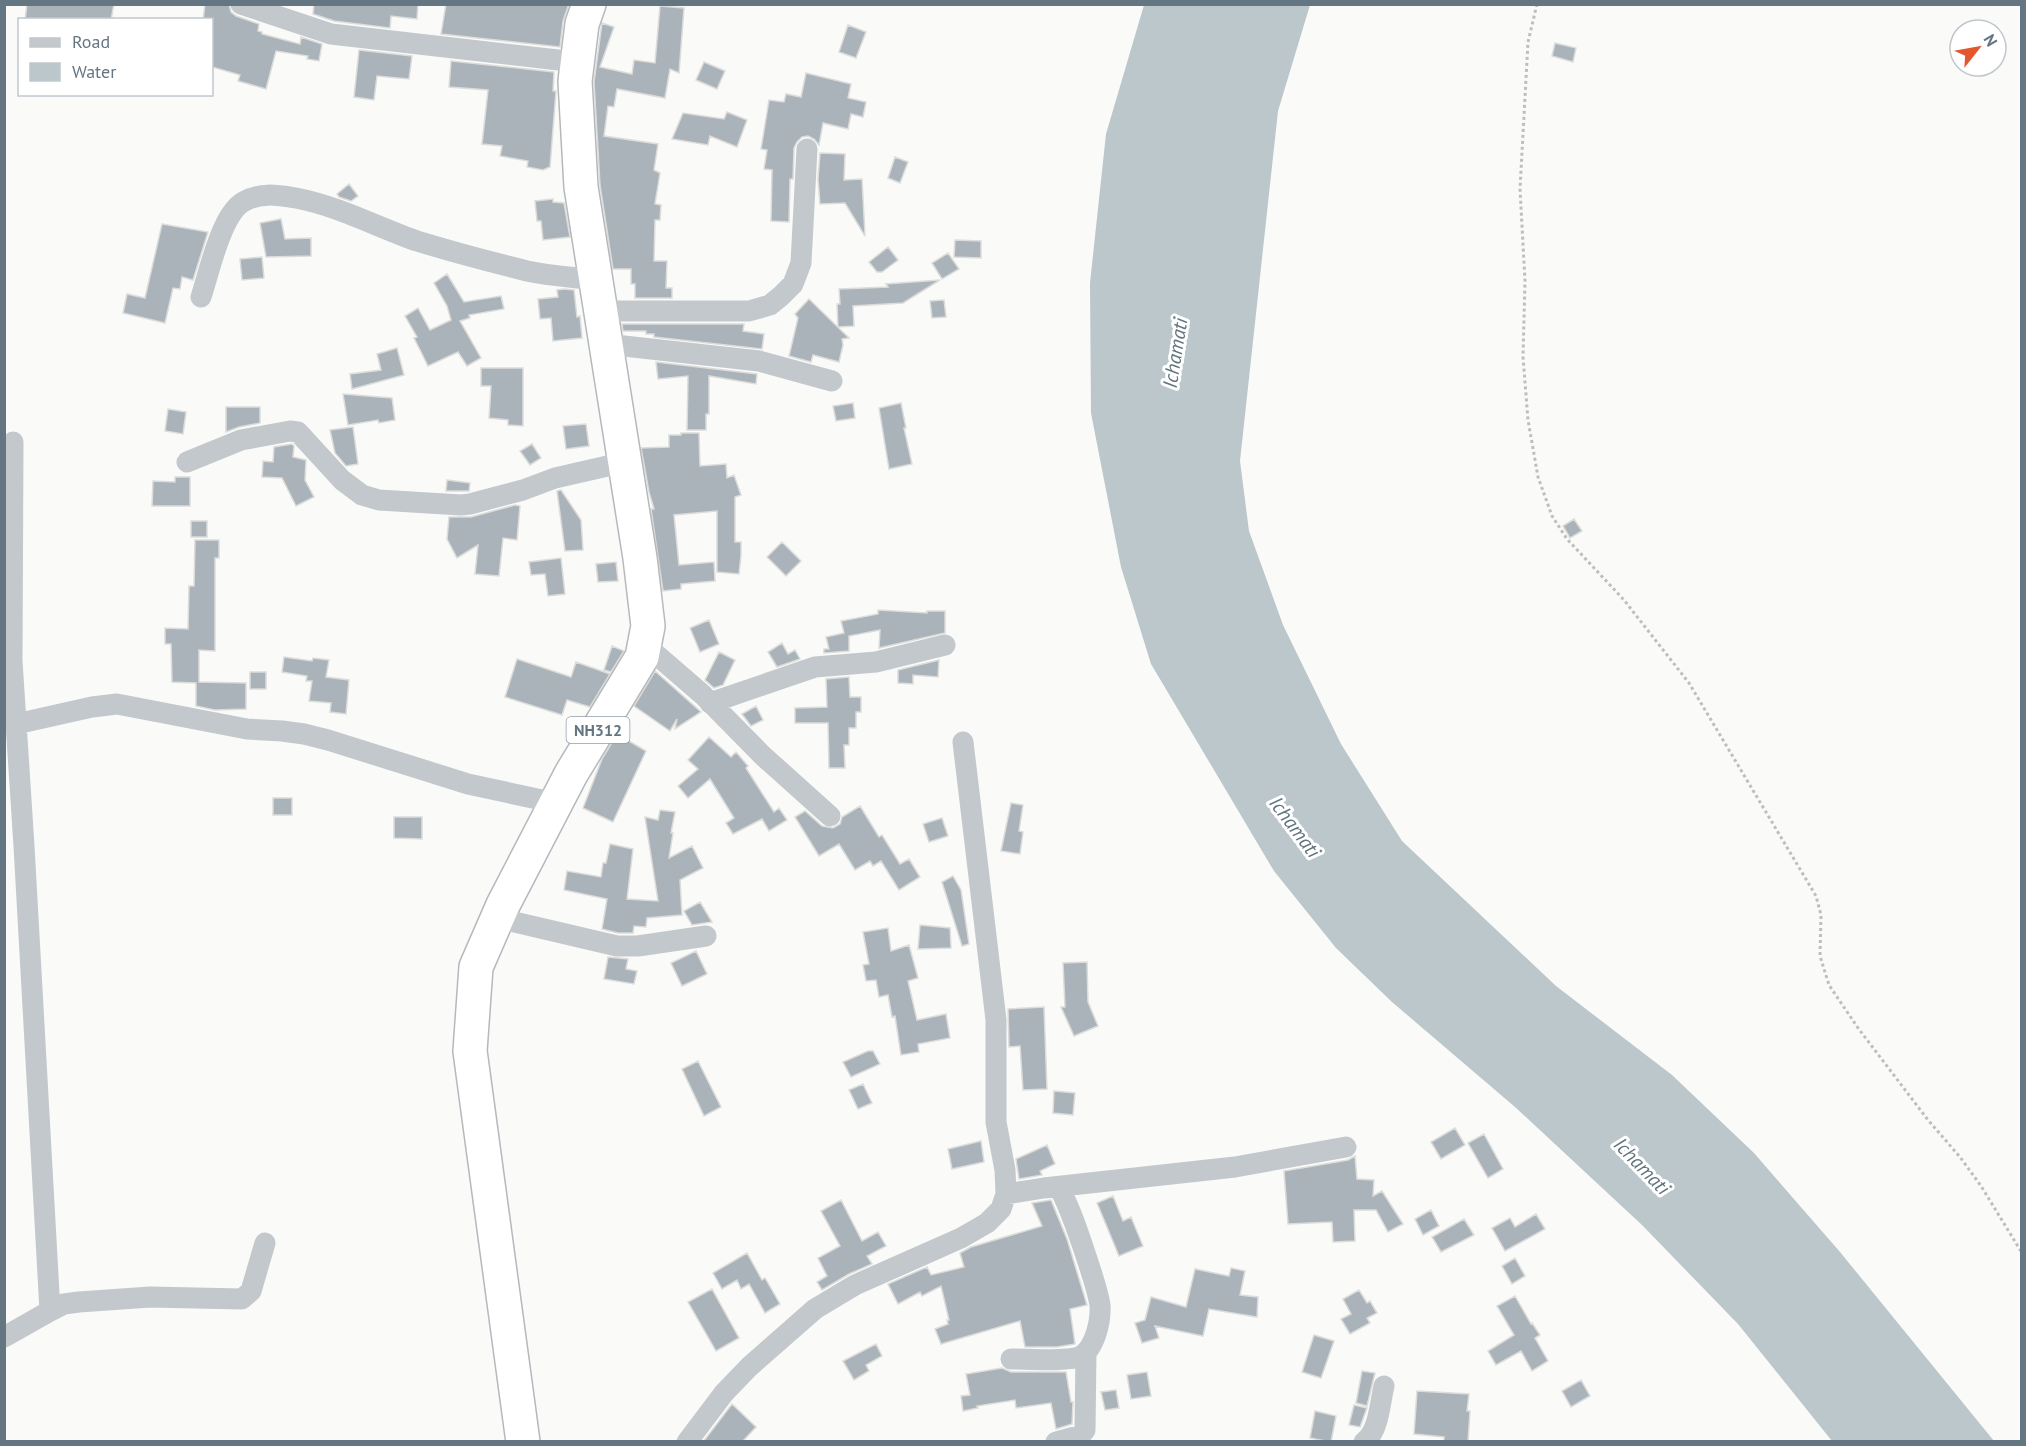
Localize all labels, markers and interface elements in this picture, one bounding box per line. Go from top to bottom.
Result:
legend [18,18,213,96]
north arrow [1948,18,2008,78]
text: Road [72,30,110,53]
text: N [1980,31,2002,50]
text: Water [72,60,116,83]
water label: Ichamati [1157,315,1193,390]
road number: NH312 [566,717,630,743]
water label: Ichamati [1263,791,1327,864]
water label: Ichamati [1608,1132,1676,1201]

